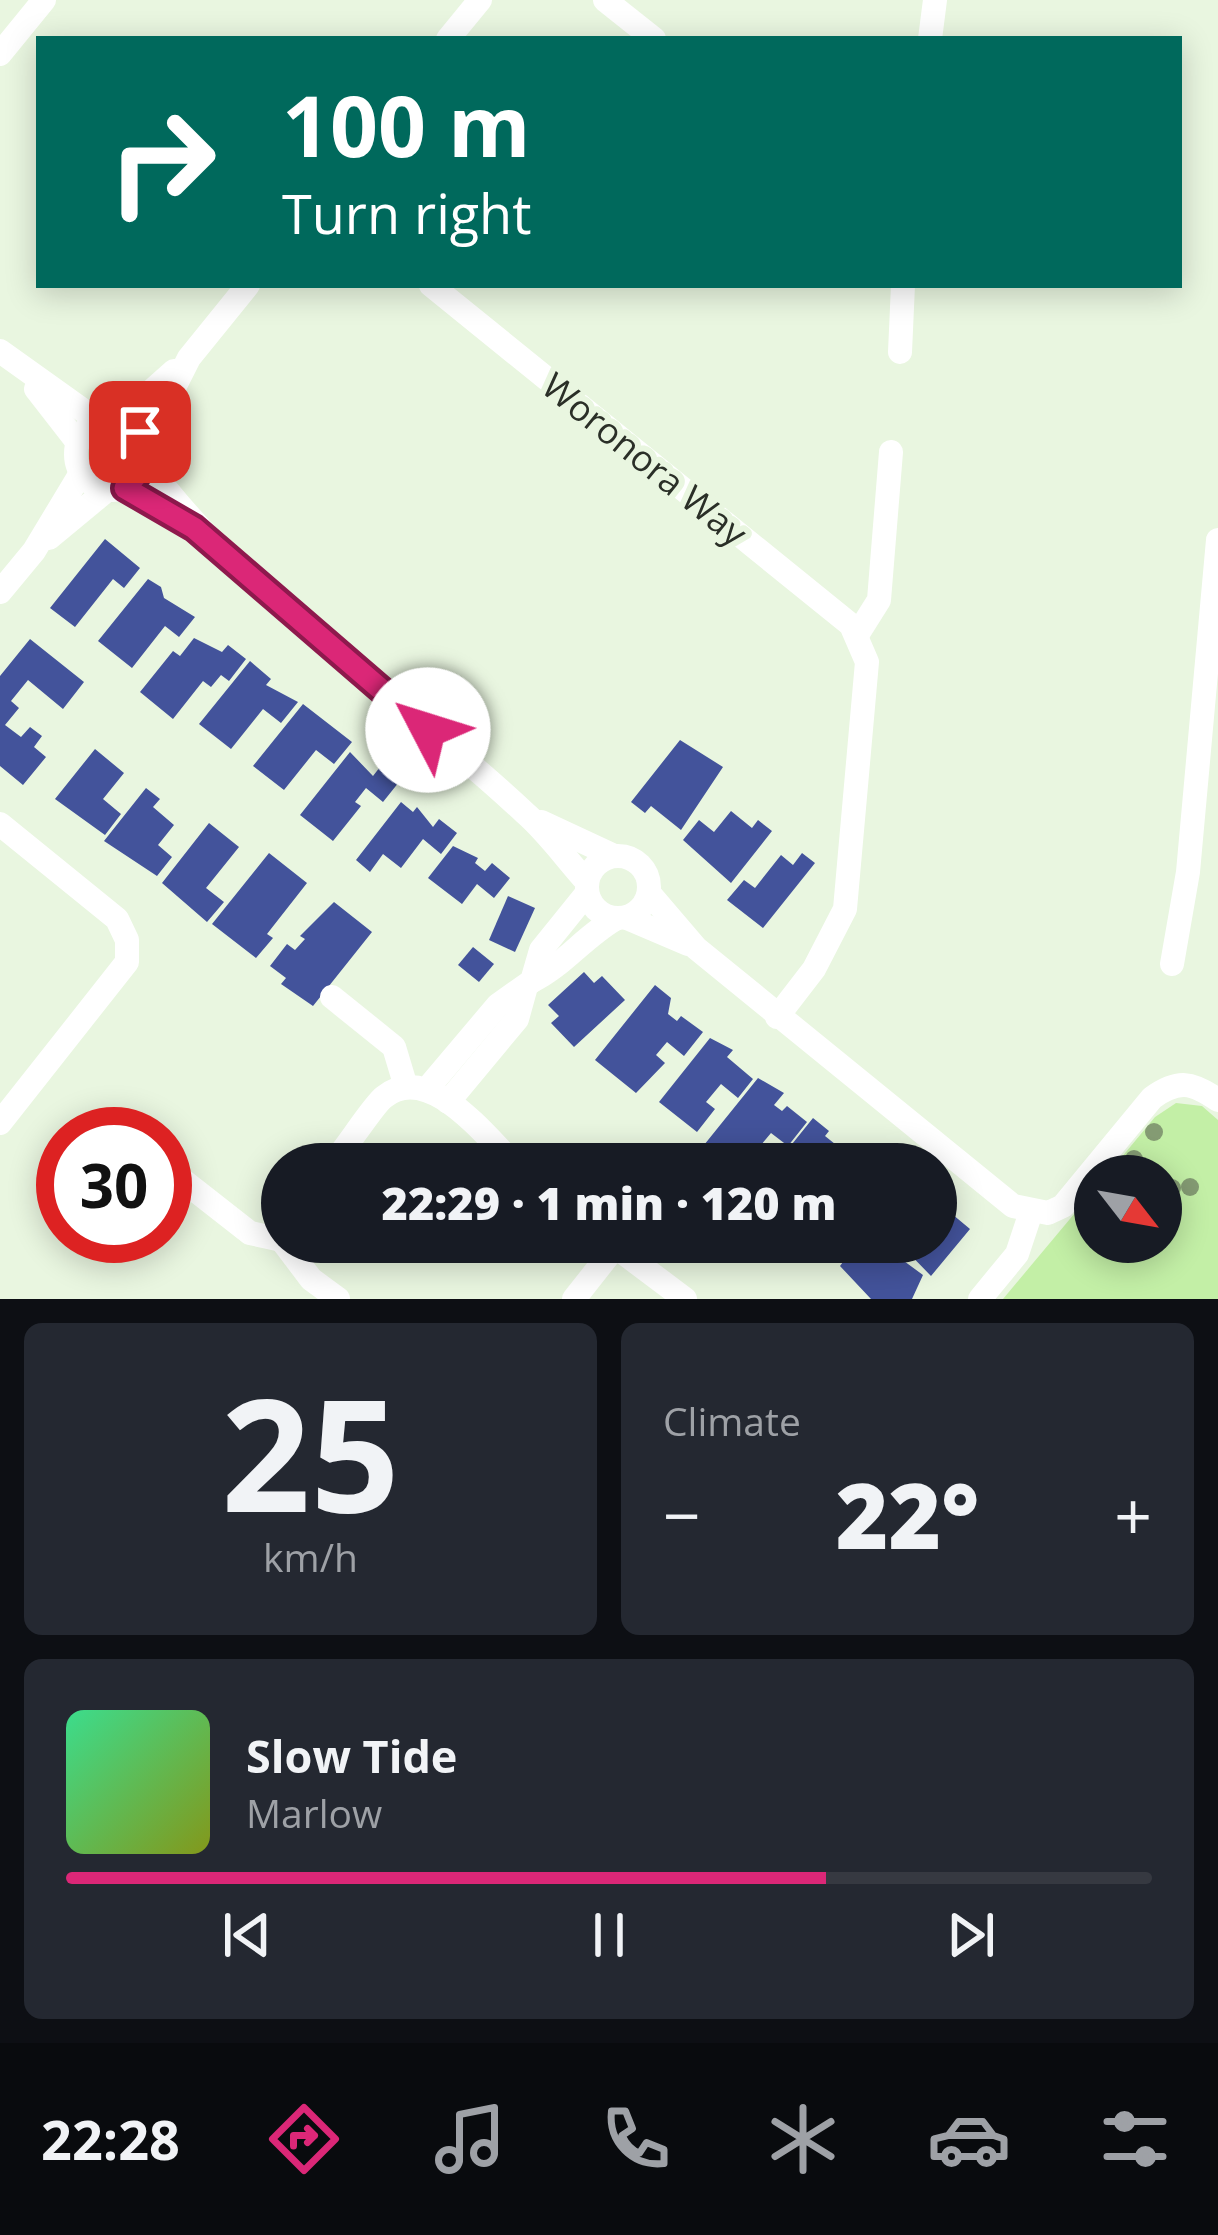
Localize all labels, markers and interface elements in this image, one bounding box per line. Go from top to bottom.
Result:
text: 100 m [282,67,530,182]
icon: right [84,84,240,240]
text: Turn right [282,176,531,250]
street label: Woronora Way [532,361,758,557]
pin [89,381,191,483]
icon: arrive [107,399,173,465]
position arrow [365,667,491,793]
speed limit sign: 30 [36,1107,192,1263]
north arrow [1074,1155,1182,1263]
map controls [1074,1155,1182,1263]
text: 22:29 · 1 min · 120 m [382,1172,836,1233]
text: 25 [221,1345,400,1558]
text: Climate [663,1394,801,1447]
text: 22° [836,1453,979,1575]
text: − [663,1469,701,1559]
text: + [1114,1469,1152,1559]
text: km/h [263,1530,358,1583]
text: Slow Tide [246,1725,457,1786]
text: Marlow [246,1786,382,1839]
icon: previous [214,1902,280,1968]
icon: pause [576,1902,642,1968]
icon: next [938,1902,1004,1968]
icon: directions [262,2097,346,2181]
icon: music [428,2097,512,2181]
icon: phone [594,2097,678,2181]
icon: climate [761,2097,845,2181]
icon: car [927,2097,1011,2181]
icon: filters [1093,2097,1177,2181]
text: 22:28 [41,2102,180,2176]

